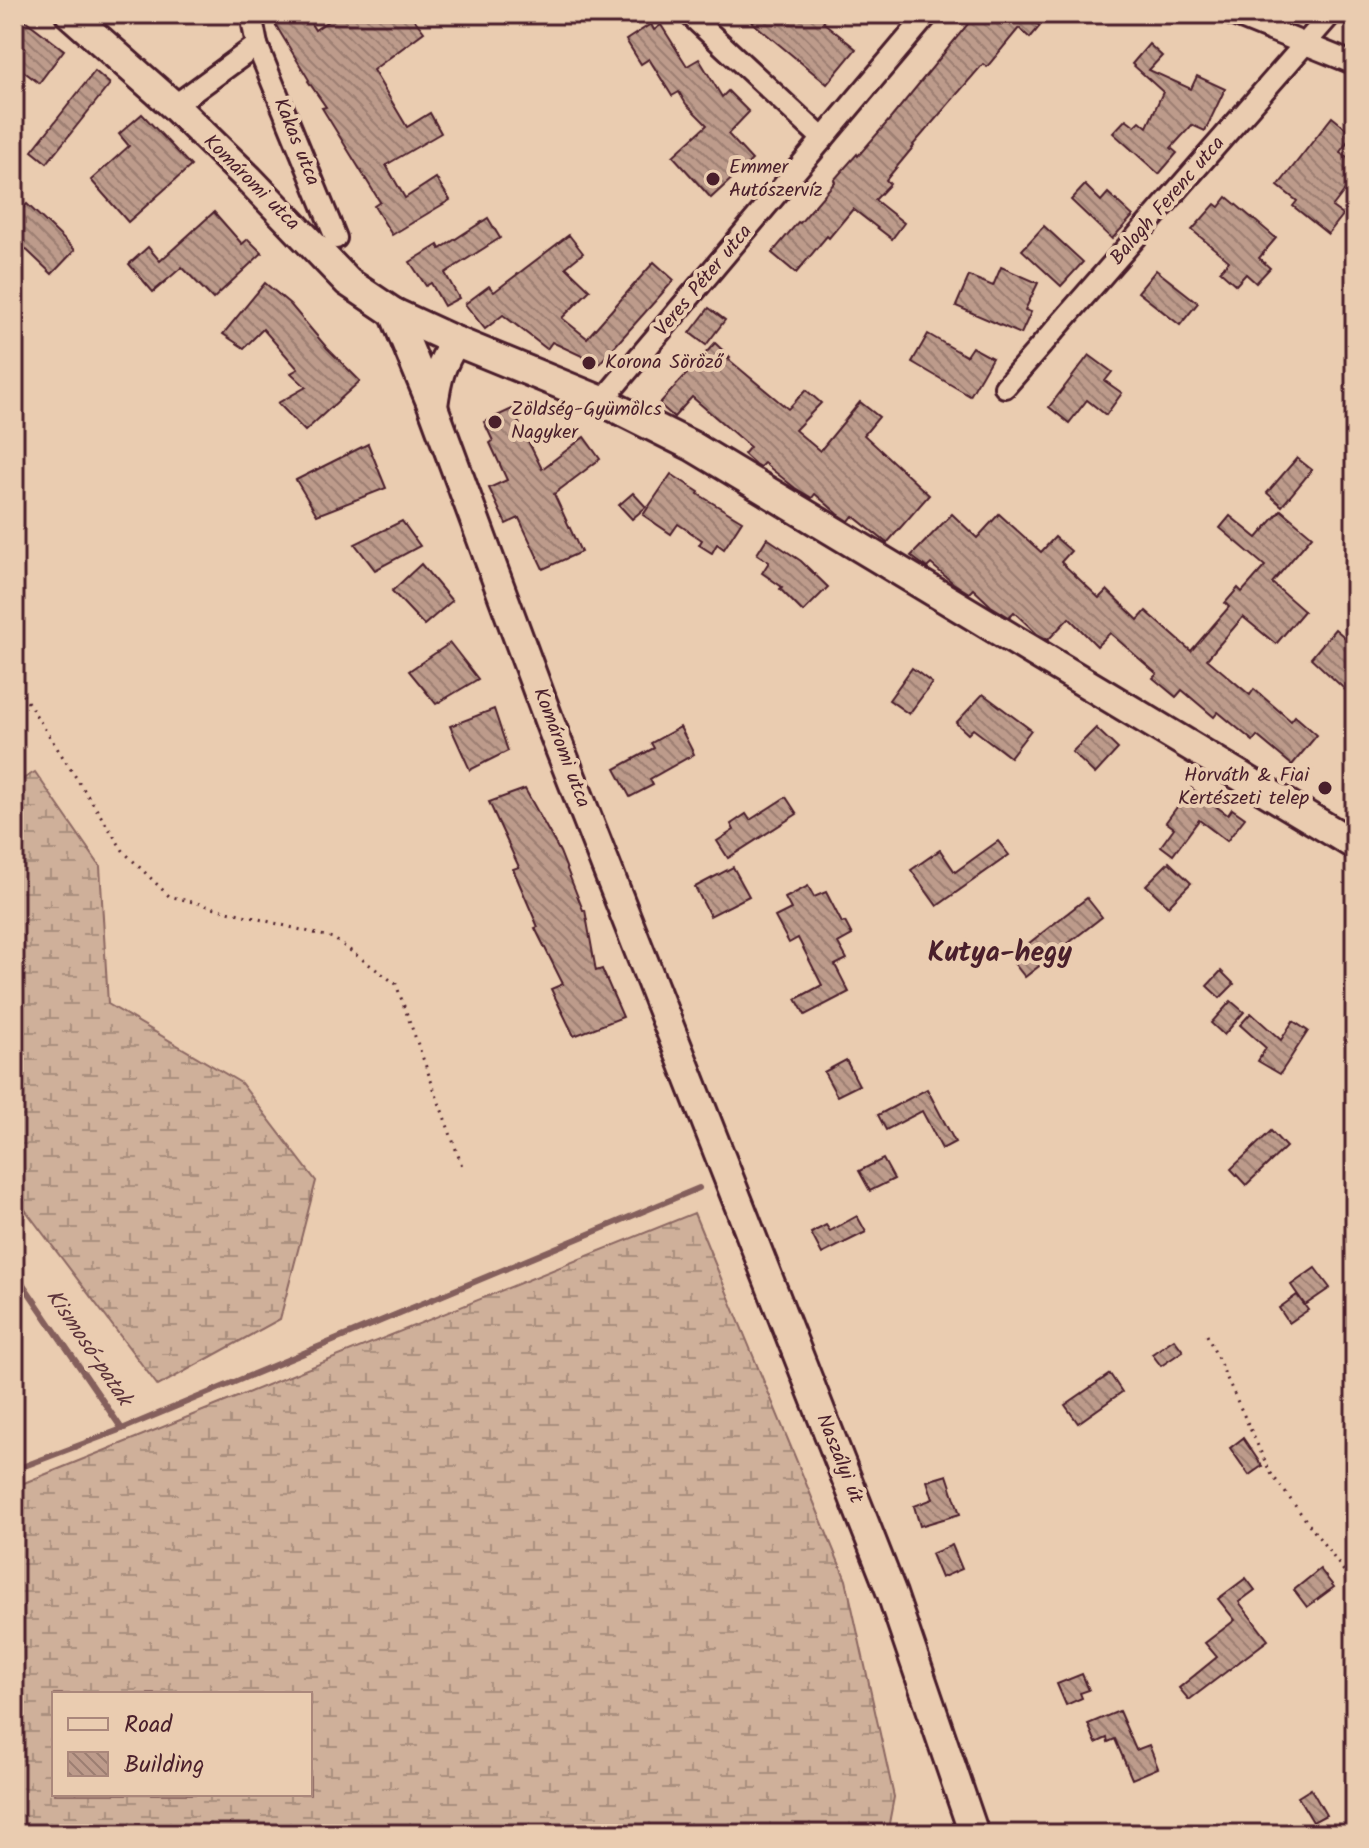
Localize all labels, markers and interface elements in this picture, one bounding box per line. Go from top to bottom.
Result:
street label: Kakas utca [264,93,328,191]
street label: Komáromi utca [195,127,307,239]
street label: Balogh Ferenc utca [1103,129,1233,273]
place label: Emmer Autószervíz [729,152,823,207]
marker: Emmer Autószervíz [704,170,722,188]
street label: Veres Péter utca [647,218,761,344]
place label: Korona Söröző [605,347,725,379]
marker: Korona Söröző [580,354,598,372]
place label: Zöldség-Gyümölcs Nagyker [511,394,662,449]
marker: Zöldség-Gyümölcs Nagyker [486,413,504,431]
street label: Komáromi utca [523,683,599,813]
place label: Horváth & Fiai Kertészeti telep [1178,760,1310,815]
marker: Horváth & Fiai Kertészeti telep [1316,779,1334,797]
district label: Kutya-hegy [928,931,1073,976]
water label: Kismosó-patak [36,1282,142,1417]
street label: Naszályi út [807,1409,872,1509]
legend [52,1692,312,1796]
text: Road [124,1706,173,1745]
text: Building [124,1746,204,1785]

